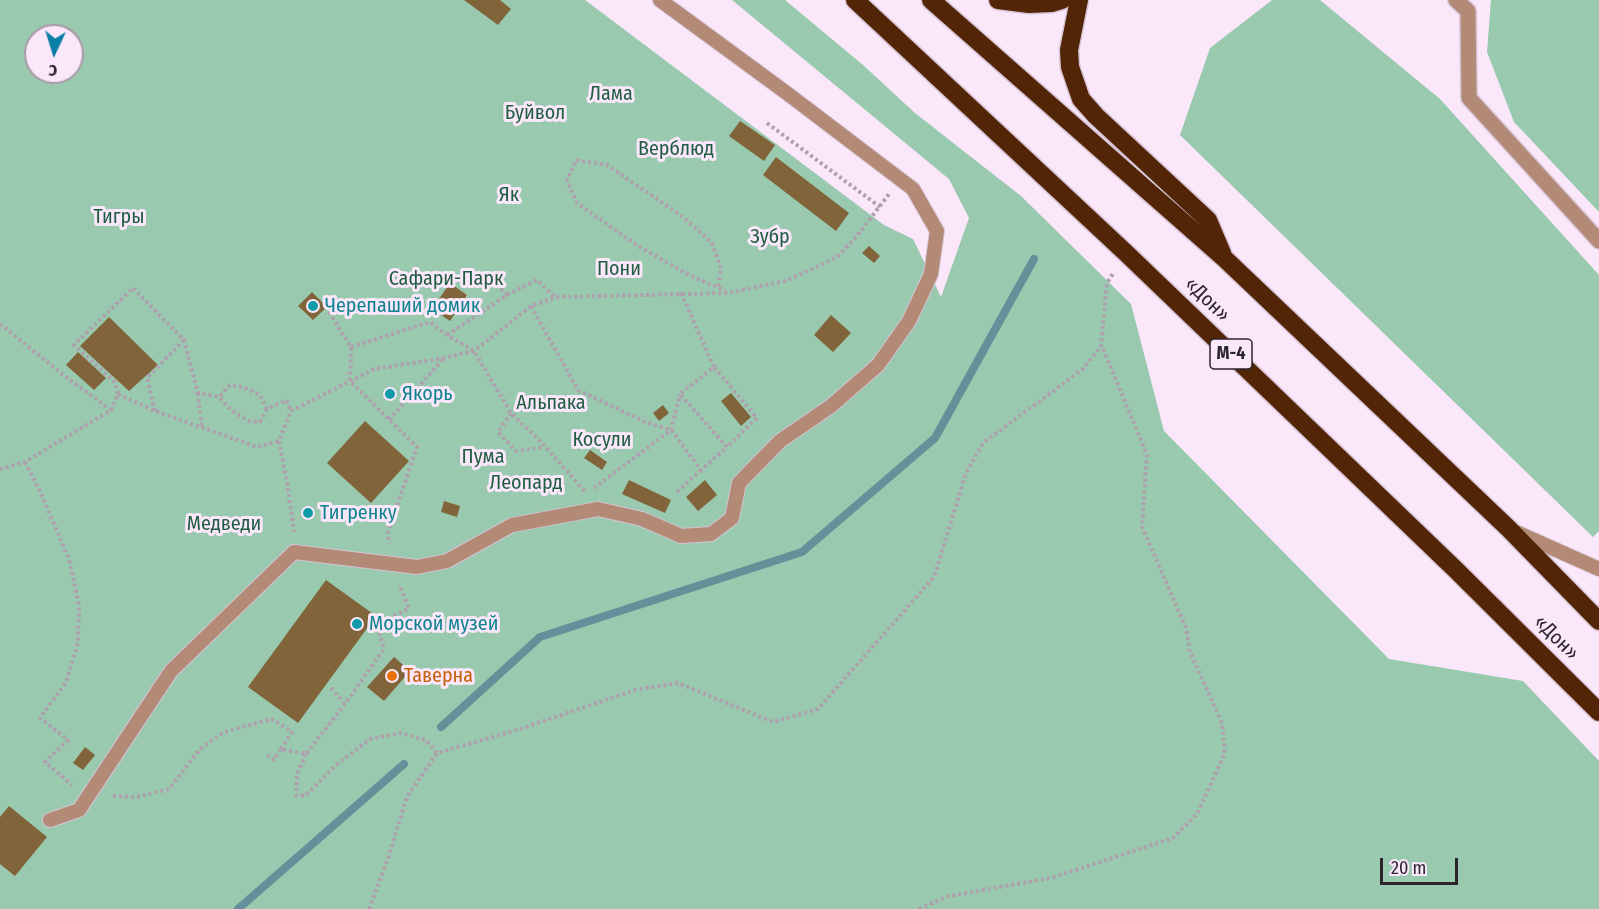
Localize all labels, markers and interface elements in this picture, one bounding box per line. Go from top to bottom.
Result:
north arrow [24,24,84,84]
text: С [48,61,58,80]
park label: Лама [589,82,633,106]
park label: Буйвол [505,101,565,125]
park label: Верблюд [638,137,714,161]
park label: Як [499,183,519,207]
park label: Тигры [93,205,145,229]
park label: Зубр [750,225,790,249]
park label: Пони [597,257,641,281]
park label: Сафари-Парк [389,267,503,291]
street label: «Дон» [1179,273,1235,327]
place label: Черепаший домик [325,294,480,318]
marker: Черепаший домик [306,299,320,313]
road number: М-4 [1210,339,1252,369]
place label: Якорь [402,382,453,406]
marker: Якорь [383,387,397,401]
park label: Альпака [516,391,586,415]
park label: Косули [572,428,632,452]
park label: Пума [462,445,504,469]
park label: Леопард [489,471,563,495]
place label: Тигренку [320,501,397,525]
marker: Тигренку [301,506,315,520]
park label: Медведи [187,512,261,536]
street label: «Дон» [1529,611,1583,665]
place label: Морской музей [369,612,498,636]
marker: Морской музей [350,617,364,631]
place label: Таверна [404,664,473,688]
marker: Таверна [385,669,399,683]
scale bar [1383,846,1461,884]
text: 20 m [1391,857,1426,879]

